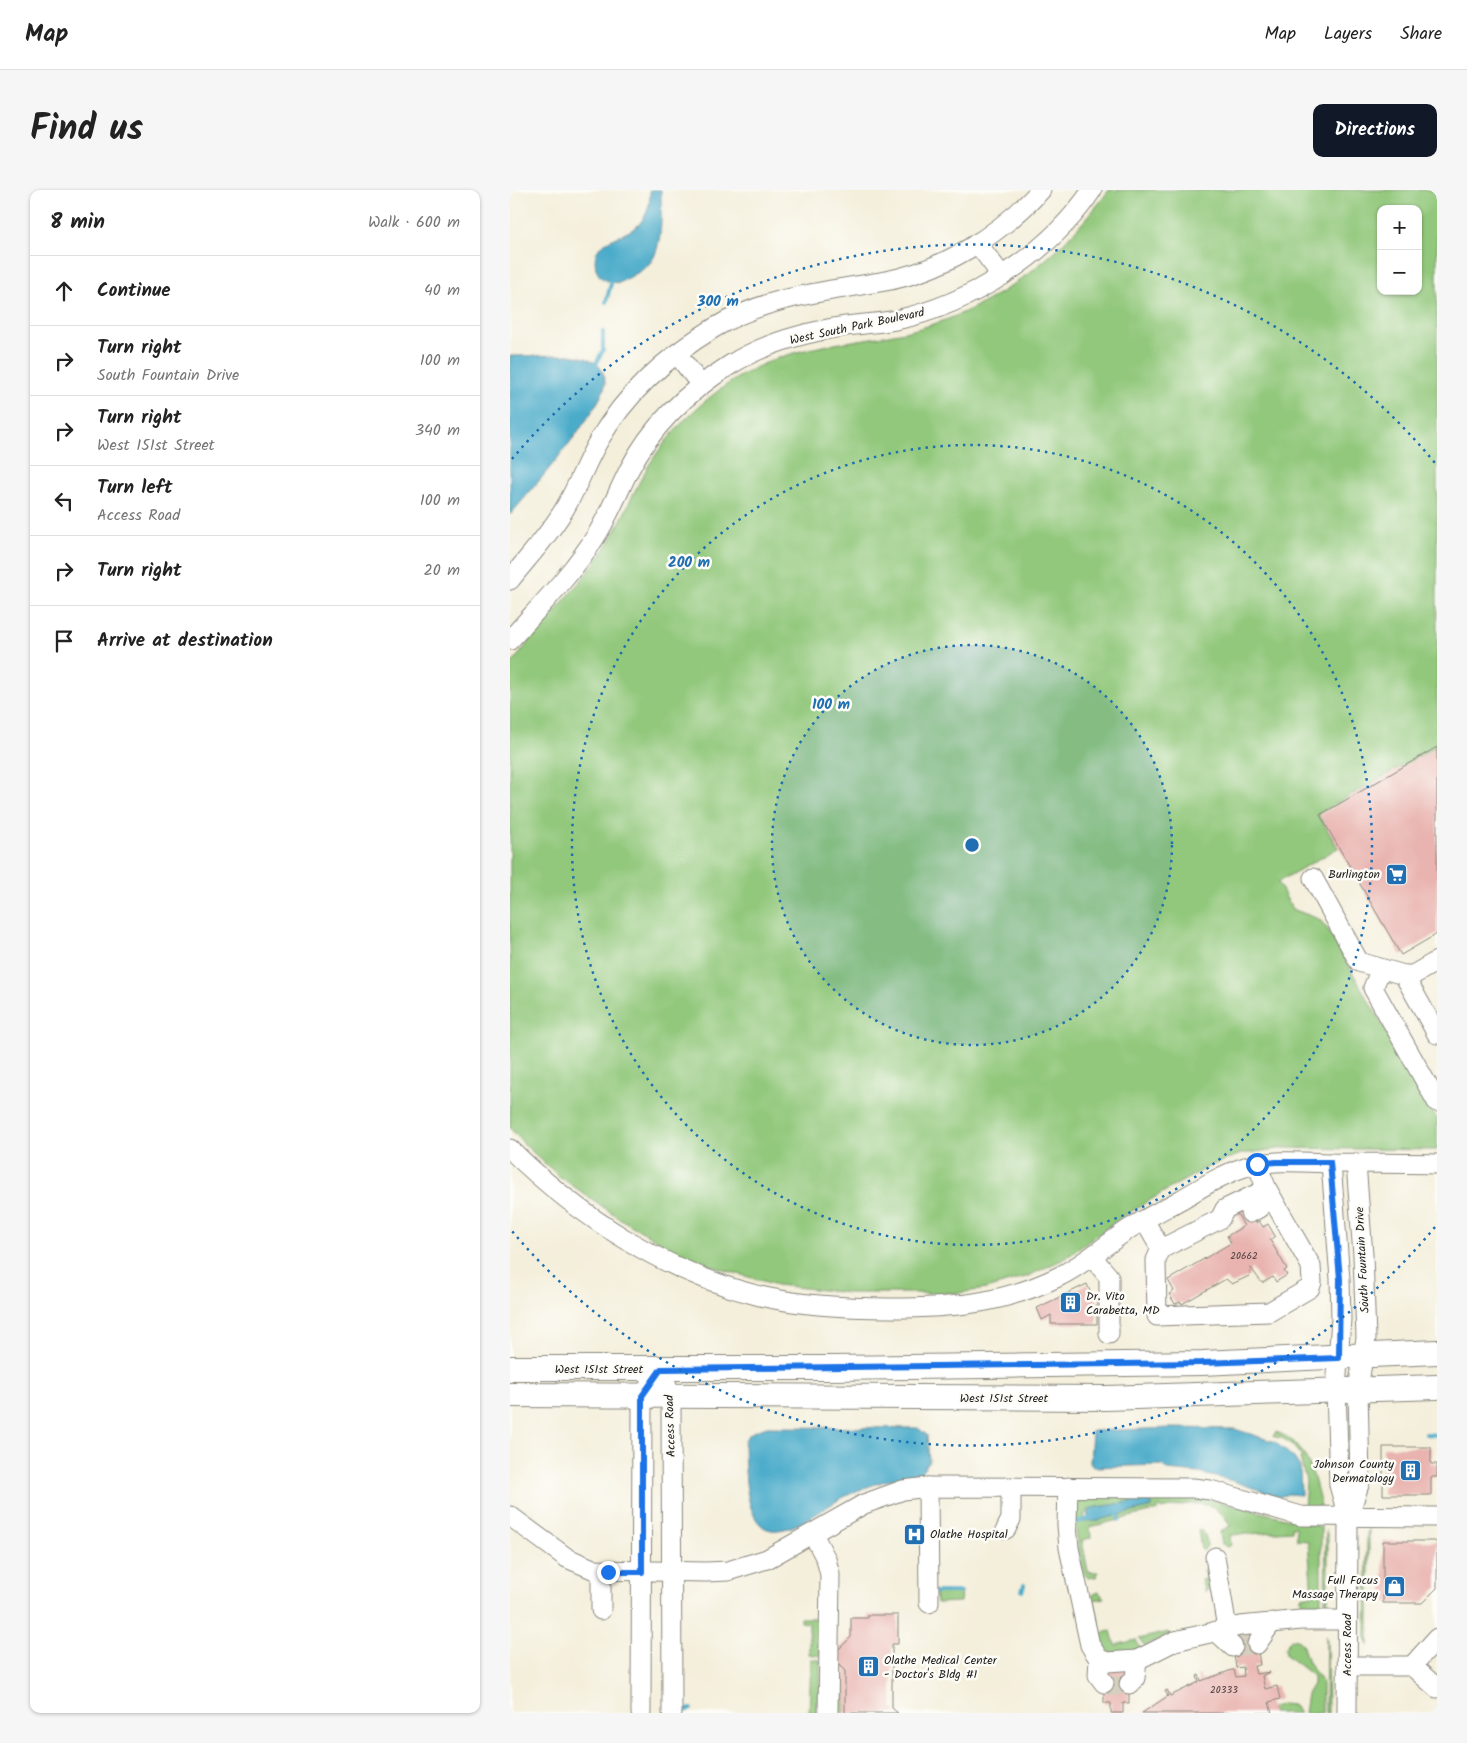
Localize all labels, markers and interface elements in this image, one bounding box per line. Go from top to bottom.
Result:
text: Map [25,15,68,54]
text: Map [1265,20,1296,49]
text: Layers [1324,20,1372,49]
text: Share [1400,20,1442,49]
text: Find us [30,102,143,158]
button: Directions [1313,104,1437,157]
map controls [1377,205,1422,295]
button: + [1377,205,1422,250]
text: 8 min [50,206,105,239]
text: Walk · 600 m [368,210,460,235]
button: − [1377,250,1422,295]
text: Continue [97,276,170,306]
icon: ahead [50,277,78,305]
text: 40 m [424,278,460,303]
text: 300 m [696,290,739,314]
street label: West South Park Boulevard [788,303,927,350]
text: Turn right [97,333,182,363]
icon: right [50,347,78,375]
text: 100 m [420,348,460,373]
text: South Fountain Drive [97,363,239,388]
text: Turn right [97,403,182,433]
icon: right [50,417,78,445]
text: 340 m [415,418,460,443]
text: West 151st Street [97,433,215,458]
text: Turn left [97,473,172,503]
icon: left [50,487,78,515]
text: 100 m [420,488,460,513]
text: Access Road [97,503,180,528]
text: 200 m [668,551,710,575]
text: Turn right [97,556,182,586]
icon: right [50,557,78,585]
text: 20 m [424,558,460,583]
text: Arrive at destination [97,626,273,656]
icon: arrive [50,627,78,655]
text: 100 m [812,693,850,717]
centre of rings [963,836,981,854]
supermarket icon: Burlington [1384,862,1408,886]
place label: Burlington [1328,865,1380,884]
route start [1246,1153,1269,1176]
street label: South Fountain Drive [1350,1206,1375,1314]
house number: 20662 [1230,1248,1258,1264]
place label: Dr. Vito Carabetta, MD [1086,1287,1160,1320]
building icon: Dr. Vito Carabetta, MD [1058,1291,1082,1315]
street label: West 151st Street [555,1360,644,1379]
street label: West 151st Street [960,1389,1049,1408]
street label: Access Road [660,1393,681,1458]
place label: Johnson County Dermatology [1313,1455,1394,1488]
building icon: Johnson County Dermatology [1398,1459,1422,1483]
hospital icon: Olathe Hospital [902,1522,926,1546]
place label: Olathe Hospital [930,1525,1008,1544]
route end [597,1561,620,1584]
place label: Full Focus Massage Therapy [1292,1571,1378,1604]
shop icon: Full Focus Massage Therapy [1382,1575,1406,1599]
street label: Access Road [1338,1613,1357,1676]
place label: Olathe Medical Center - Doctor's Bldg #1 [884,1651,998,1684]
building icon: Olathe Medical Center - Doctor's Bldg #1 [856,1655,880,1679]
house number: 20333 [1210,1682,1238,1698]

